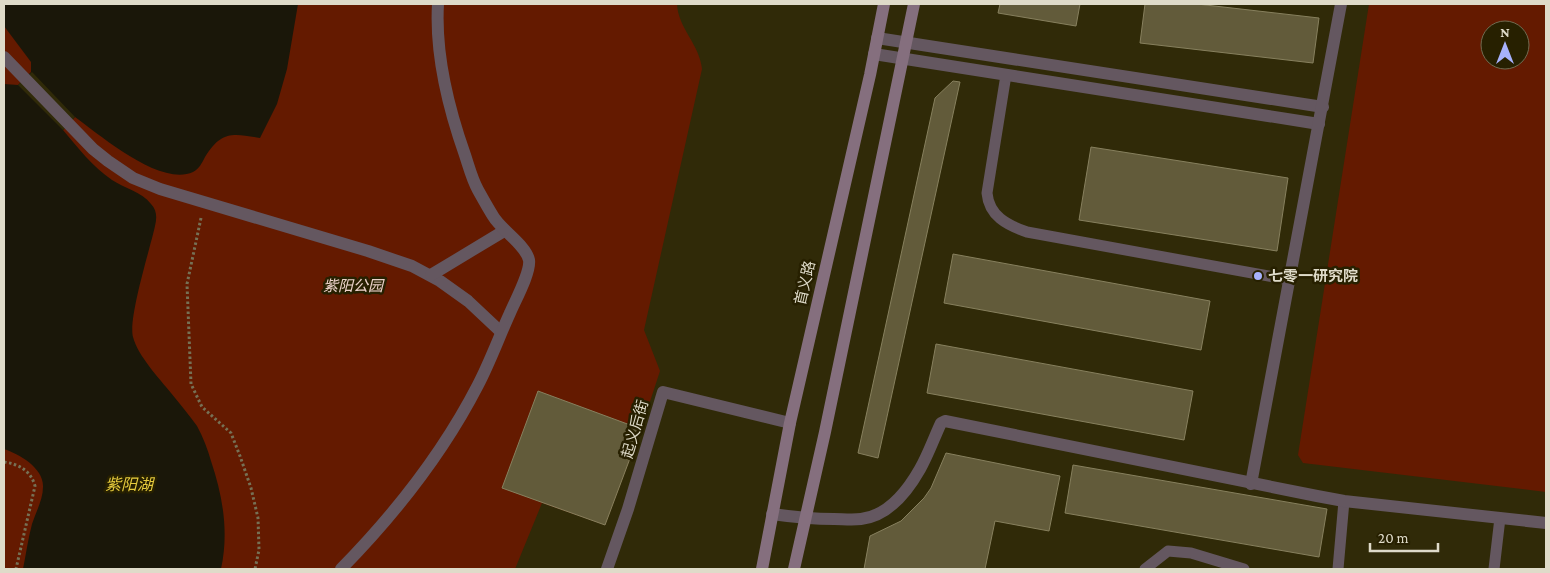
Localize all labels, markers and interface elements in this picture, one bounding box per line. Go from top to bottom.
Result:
north arrow [1480,20,1530,70]
text: N [1500,24,1510,40]
street label: 首义路 [792,259,818,307]
place label: 七零一研究院 [1268,268,1358,284]
marker: 七零一研究院 [1252,270,1264,282]
park label: 紫阳公园 [323,278,385,294]
street label: 起义后街 [619,398,651,461]
water label: 紫阳湖 [105,476,156,493]
scale bar [1370,520,1438,552]
text: 20 m [1378,530,1409,546]

